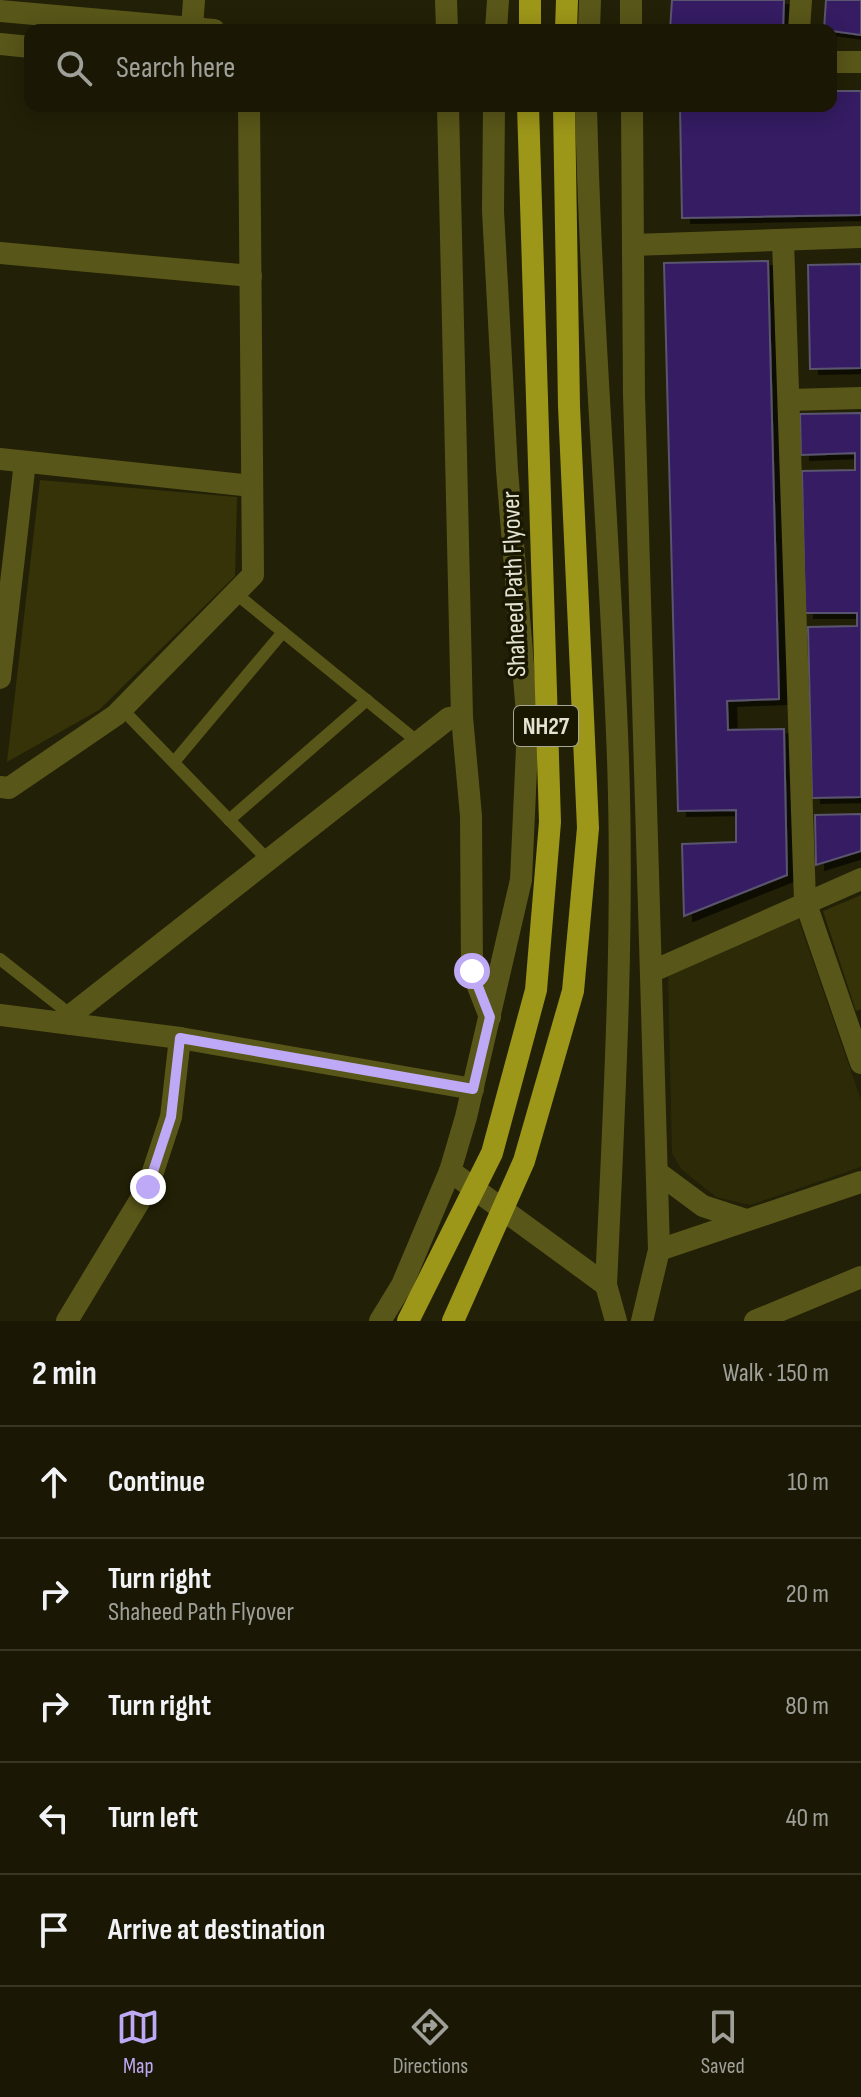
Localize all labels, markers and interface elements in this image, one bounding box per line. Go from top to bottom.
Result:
search box [24,24,837,112]
icon: search [52,46,96,90]
text: Search here [116,50,235,86]
street label: Shaheed Path Flyover [496,490,533,677]
road number: NH27 [514,706,578,746]
route start [454,953,490,989]
route end [130,1169,166,1205]
text: 2 min [32,1353,97,1394]
text: Walk · 150 m [723,1358,829,1389]
icon: ahead [32,1460,76,1504]
text: Continue [108,1464,205,1500]
text: 10 m [787,1467,829,1498]
text: Turn right [108,1561,211,1597]
icon: right [32,1572,76,1616]
text: 20 m [786,1579,829,1610]
text: Shaheed Path Flyover [108,1597,294,1628]
icon: right [32,1684,76,1728]
text: Turn right [108,1688,211,1724]
text: 80 m [785,1691,829,1722]
icon: left [32,1796,76,1840]
text: Turn left [108,1800,198,1836]
text: 40 m [786,1803,829,1834]
icon: arrive [32,1908,76,1952]
text: Arrive at destination [108,1912,325,1948]
tab: Map [116,2005,160,2080]
tab: Directions [393,2005,468,2080]
tab: Saved [701,2005,745,2080]

